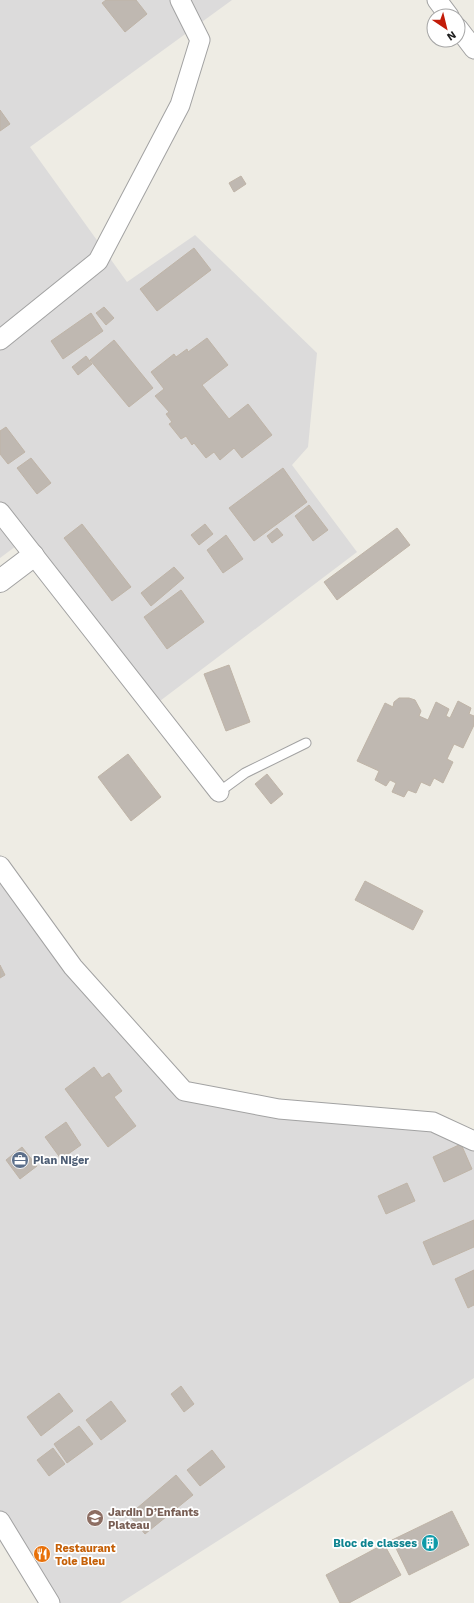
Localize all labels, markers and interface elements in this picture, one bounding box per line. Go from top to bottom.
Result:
north arrow [426,8,466,48]
text: N [444,28,459,43]
office icon: Plan Niger [10,1150,30,1170]
place label: Plan Niger [33,1154,89,1167]
place label: Jardin D’Enfants Plateau [108,1506,199,1532]
school or university icon: Jardin D’Enfants Plateau [85,1508,105,1528]
building icon: Bloc de classes [420,1533,440,1553]
place label: Bloc de classes [333,1537,417,1550]
place label: Restaurant Tole Bleu [55,1542,116,1568]
restaurant icon: Restaurant Tole Bleu [32,1544,52,1564]

